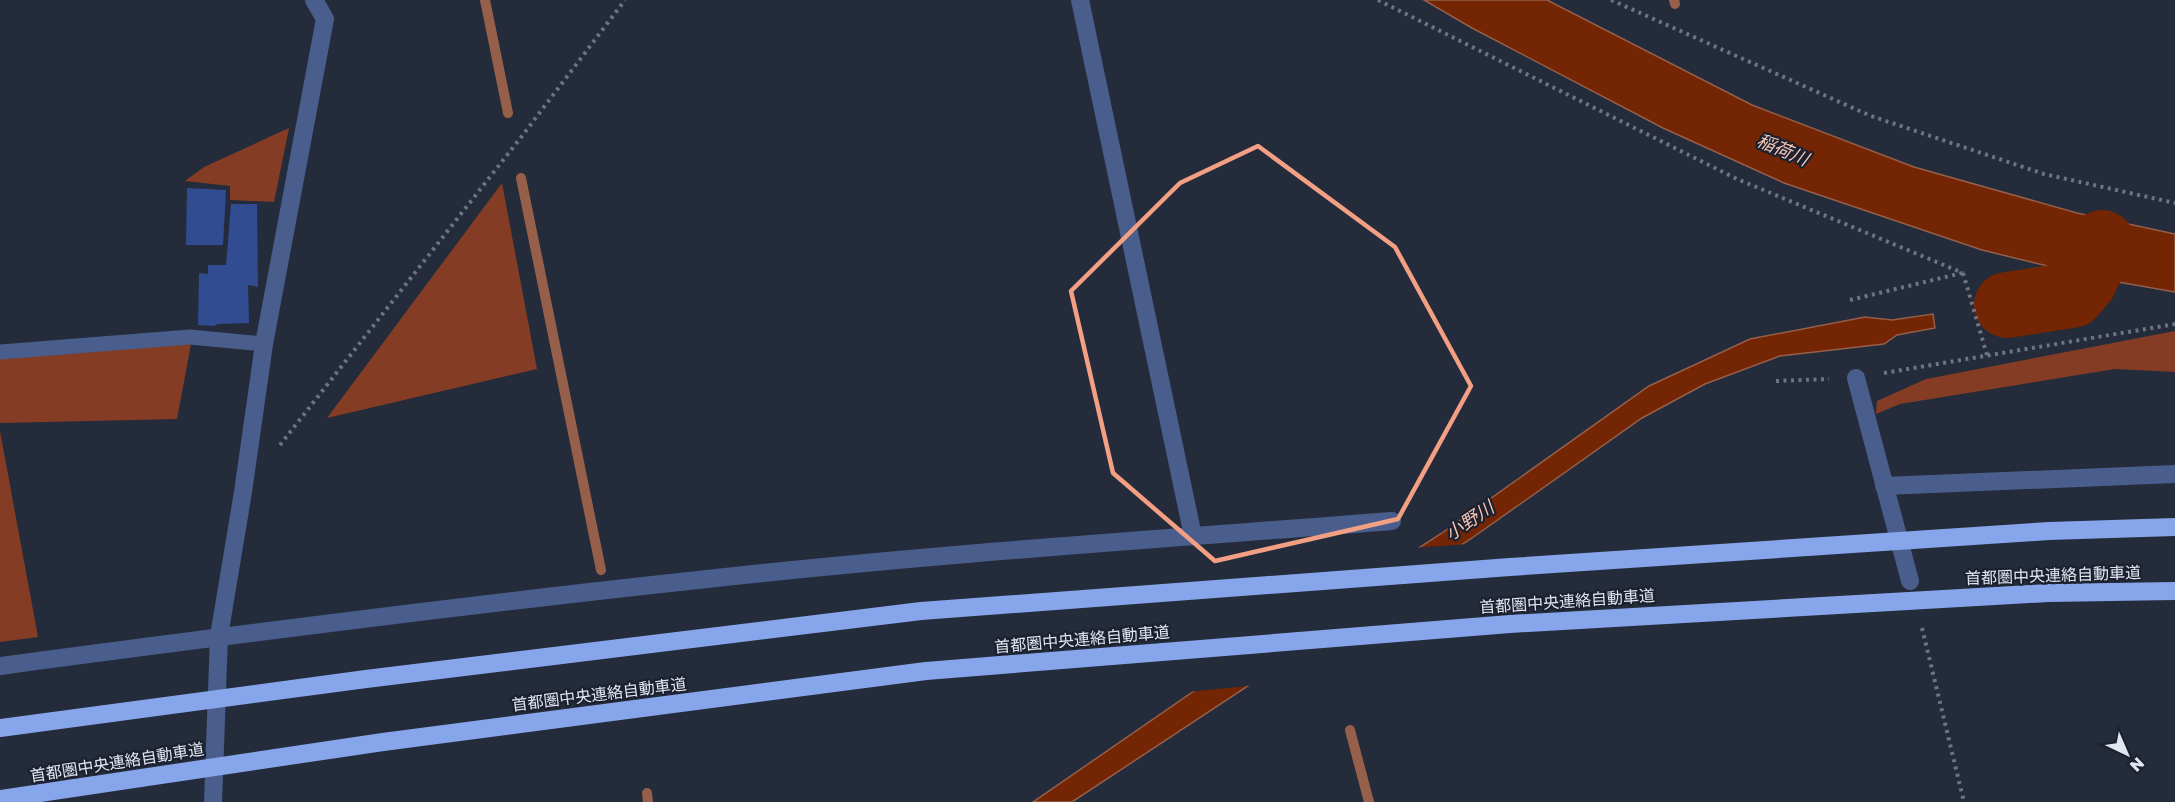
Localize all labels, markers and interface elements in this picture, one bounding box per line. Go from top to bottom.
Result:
water label: 稲荷川 [1754,128,1814,170]
water label: 小野川 [1440,495,1499,544]
street label: 首都圏中央連絡自動車道 [1965,562,2141,588]
street label: 首都圏中央連絡自動車道 [1479,585,1655,617]
street label: 首都圏中央連絡自動車道 [993,621,1171,657]
street label: 首都圏中央連絡自動車道 [510,673,688,715]
north arrow [2097,724,2157,784]
street label: 首都圏中央連絡自動車道 [29,738,205,786]
text: N [2126,753,2149,776]

